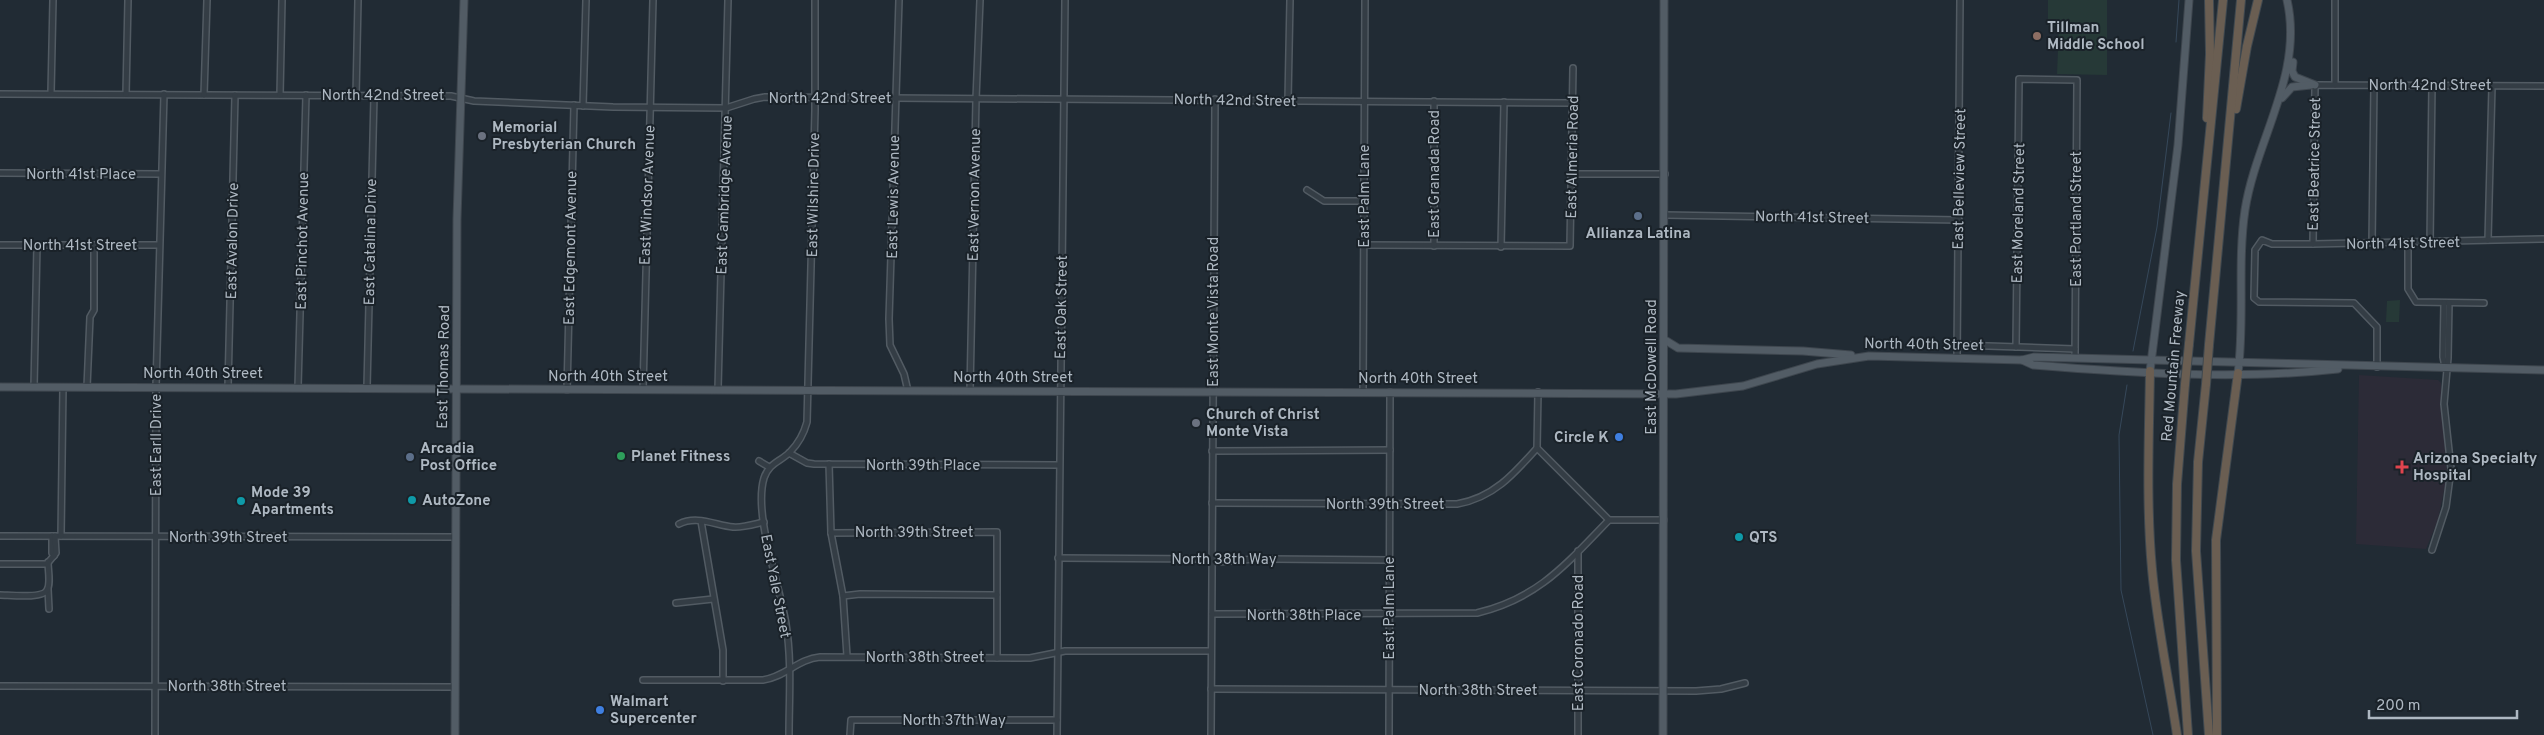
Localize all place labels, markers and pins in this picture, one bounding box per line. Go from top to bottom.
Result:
place label: Tillman Middle School [2047,19,2145,55]
marker: Tillman Middle School [2031,30,2043,42]
place label: Memorial Presbyterian Church [492,119,636,155]
marker: Memorial Presbyterian Church [476,130,488,142]
marker: Allianza Latina [1632,210,1644,222]
place label: Allianza Latina [1585,225,1691,244]
place label: Church of Christ Monte Vista [1206,406,1320,442]
marker: Church of Christ Monte Vista [1190,417,1202,429]
place label: Circle K [1554,429,1609,448]
marker: Circle K [1613,431,1625,443]
place label: Arcadia Post Office [420,440,497,476]
place label: Planet Fitness [631,448,730,467]
marker: Planet Fitness [615,450,627,462]
place label: Arizona Specialty Hospital [2413,450,2538,486]
marker: Arcadia Post Office [404,451,416,463]
marker: Arizona Specialty Hospital [2395,460,2409,474]
place label: Mode 39 Apartments [251,484,334,520]
place label: AutoZone [422,492,491,511]
marker: AutoZone [406,494,418,506]
marker: Mode 39 Apartments [235,495,247,507]
place label: QTS [1749,529,1778,548]
marker: QTS [1733,531,1745,543]
place label: Walmart Supercenter [610,693,697,729]
marker: Walmart Supercenter [594,704,606,716]

